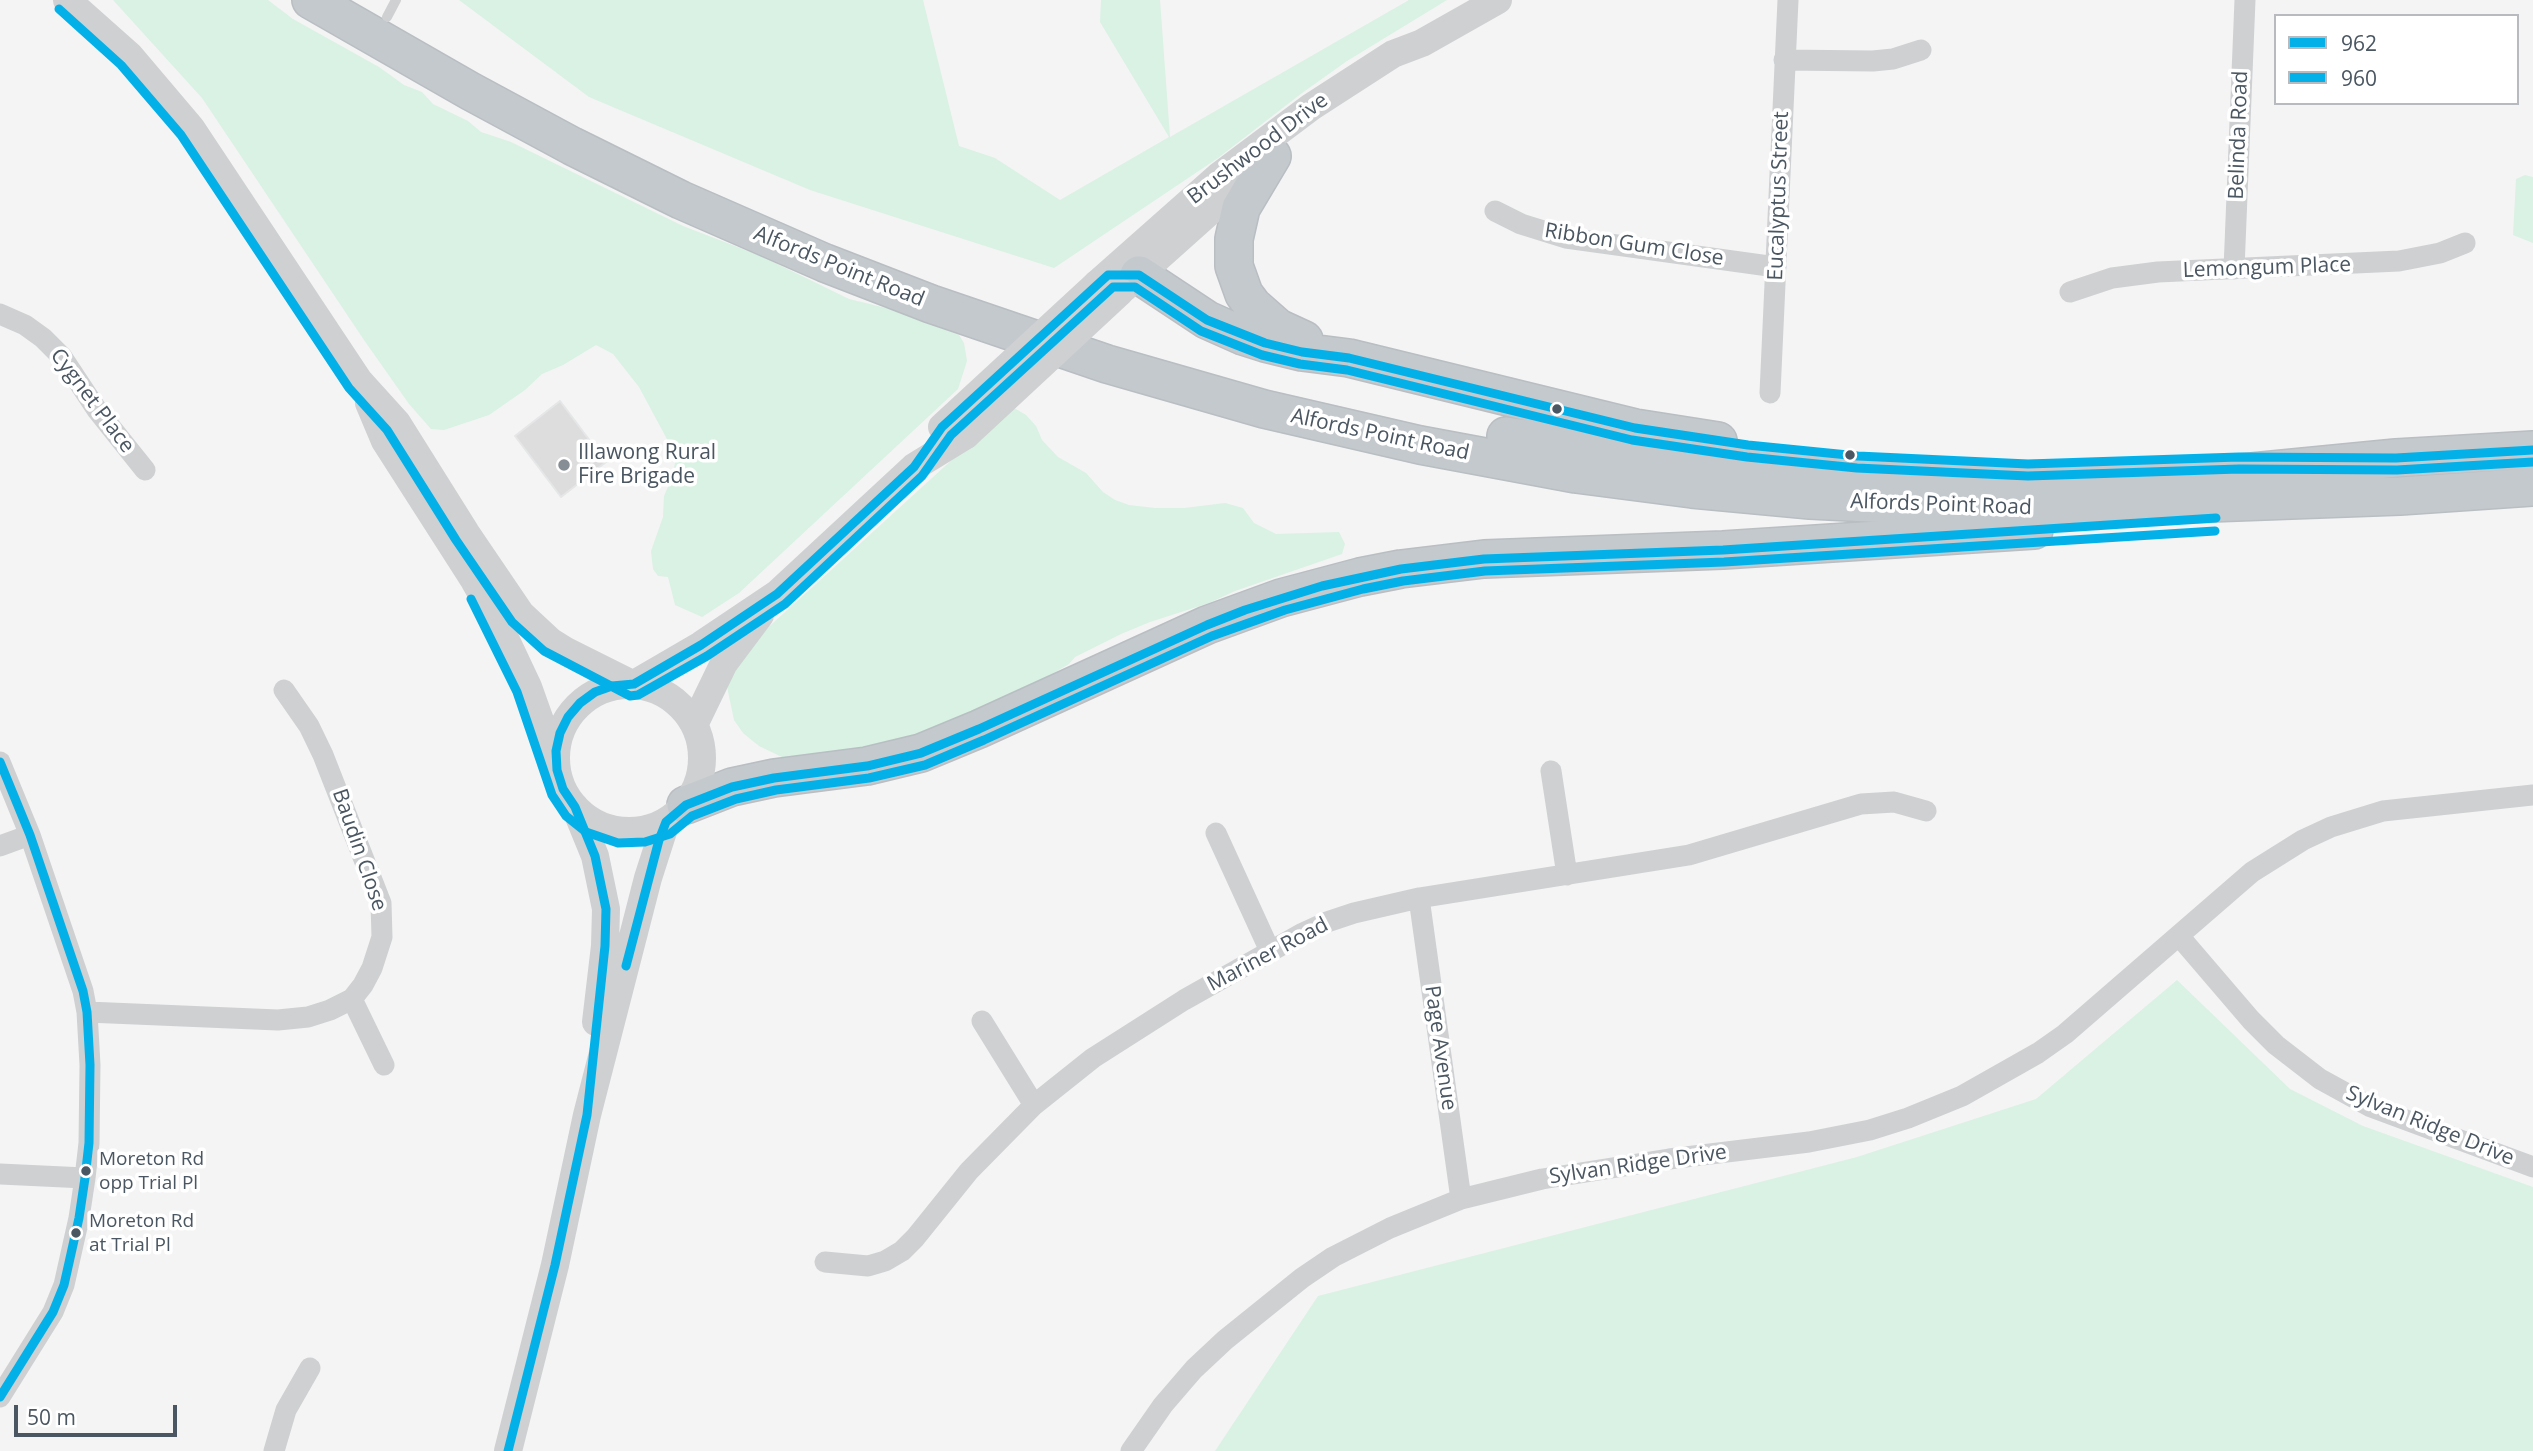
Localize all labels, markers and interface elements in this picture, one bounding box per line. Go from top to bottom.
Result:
legend [2274,14,2519,105]
text: 962 [2341,29,2377,57]
text: 960 [2341,64,2377,92]
street label: Belinda Road [2224,70,2254,200]
street label: Brushwood Drive [1183,88,1333,210]
street label: Eucalyptus Street [1763,111,1795,281]
street label: Ribbon Gum Close [1543,218,1725,272]
street label: Alfords Point Road [750,221,928,313]
street label: Lemongum Place [2182,252,2352,284]
street label: Cygnet Place [45,344,139,458]
unlabelled marker [1550,402,1564,416]
street label: Alfords Point Road [1289,404,1471,466]
place label: Illawong Rural Fire Brigade [578,440,716,490]
unlabelled marker [1843,448,1857,462]
marker: Illawong Rural Fire Brigade [556,457,572,473]
street label: Alfords Point Road [1850,489,2032,521]
street label: Baudin Close [326,786,392,914]
street label: Mariner Road [1203,913,1333,997]
street label: Page Avenue [1419,984,1461,1112]
street label: Sylvan Ridge Drive [2342,1081,2518,1171]
street label: Sylvan Ridge Drive [1548,1140,1728,1190]
place label: Moreton Rd opp Trial Pl [99,1149,204,1193]
marker: Moreton Rd opp Trial Pl [79,1164,93,1178]
place label: Moreton Rd at Trial Pl [89,1211,194,1255]
marker: Moreton Rd at Trial Pl [69,1226,83,1240]
scale bar [18,1392,180,1436]
text: 50 m [27,1403,76,1431]

